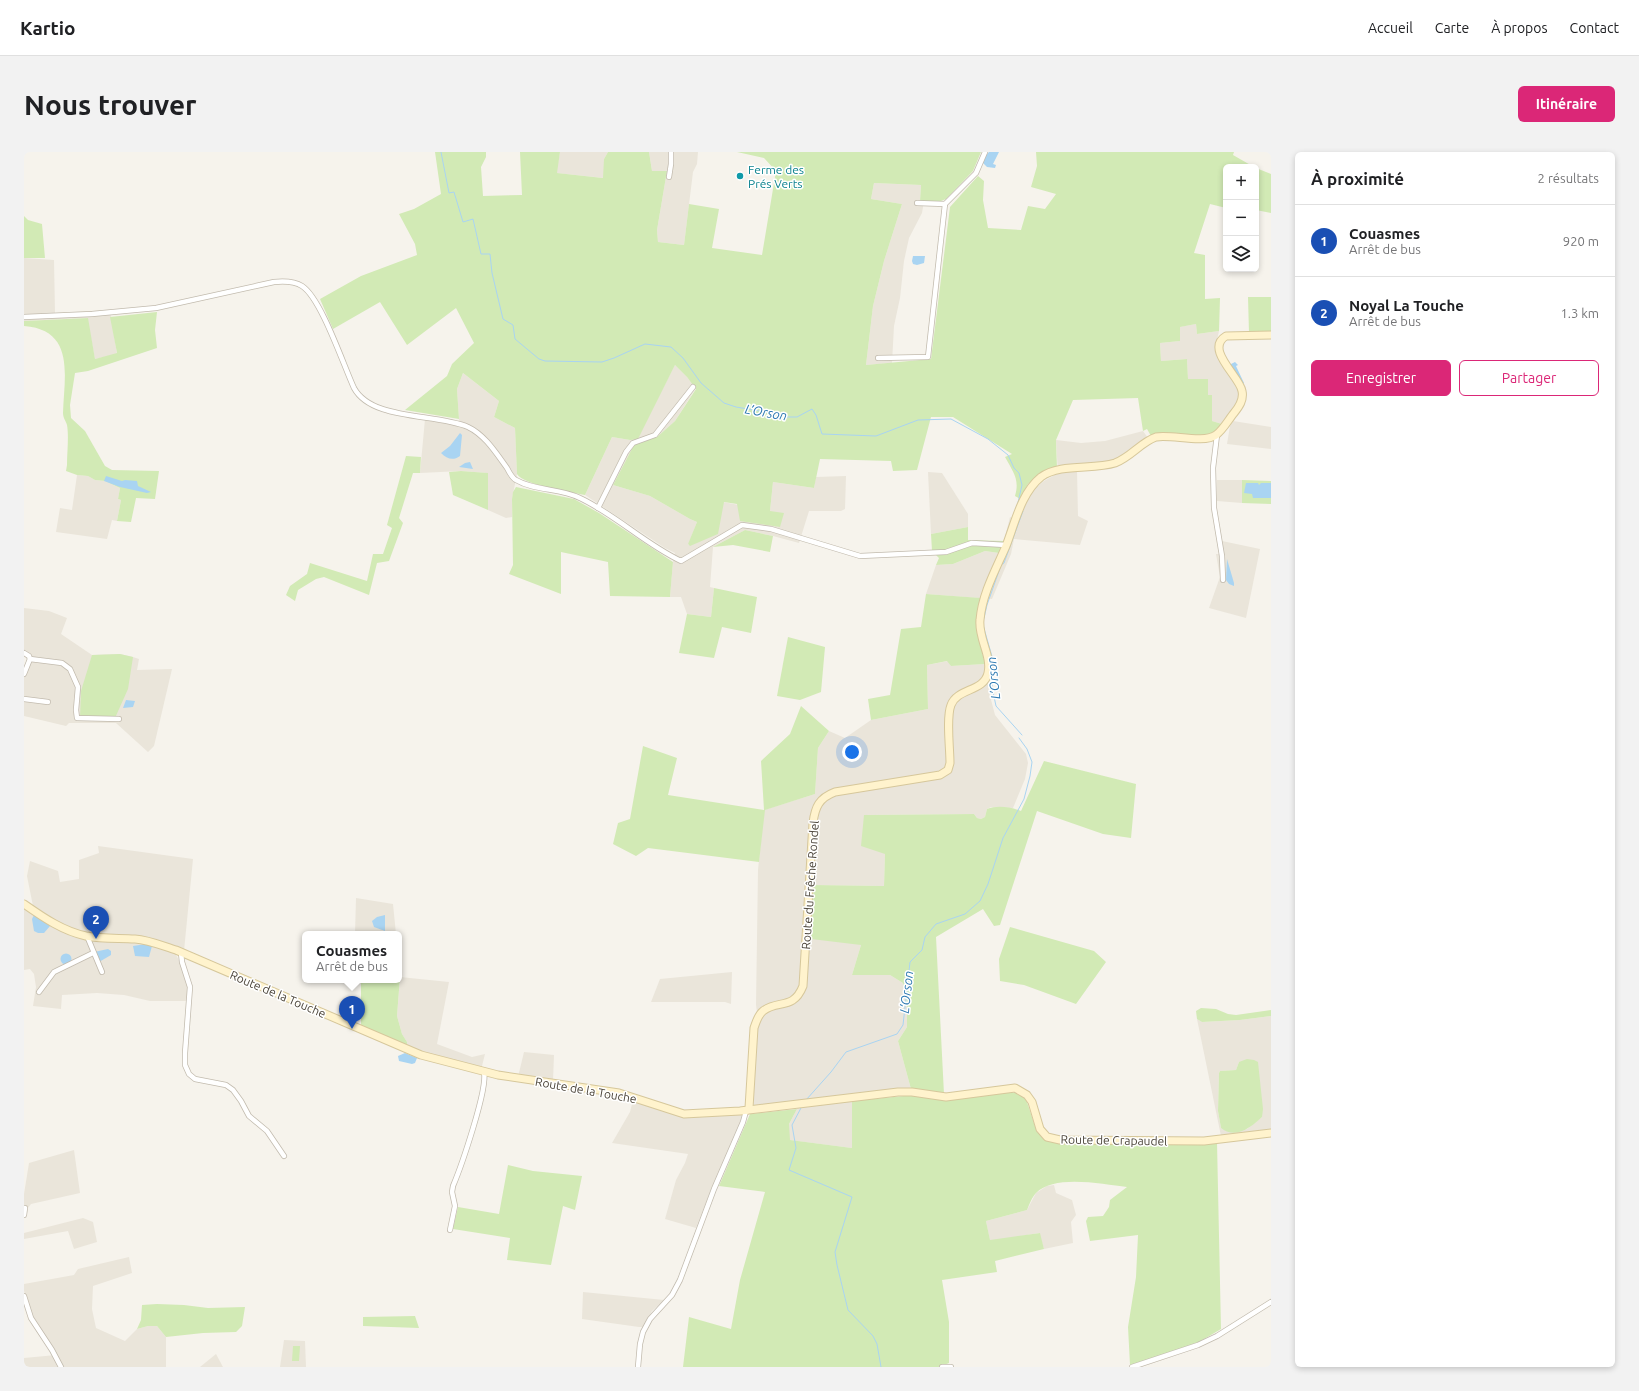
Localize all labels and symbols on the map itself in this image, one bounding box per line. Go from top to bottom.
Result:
place label: Ferme des Prés Verts [748,163,804,190]
marker: Ferme des Prés Verts [735,171,745,181]
water label: L’Orson [744,401,788,423]
water label: L’Orson [984,656,1002,700]
your location [842,742,862,762]
street label: Route du Frêche Rondel [799,820,821,950]
pin: 2 [83,906,109,939]
street label: Route de la Touche [228,968,328,1020]
water label: L’Orson [897,970,915,1014]
pin: 1 [339,996,365,1029]
street label: Route de la Touche [534,1075,638,1105]
street label: Route de Crapaudel [1061,1133,1167,1147]

